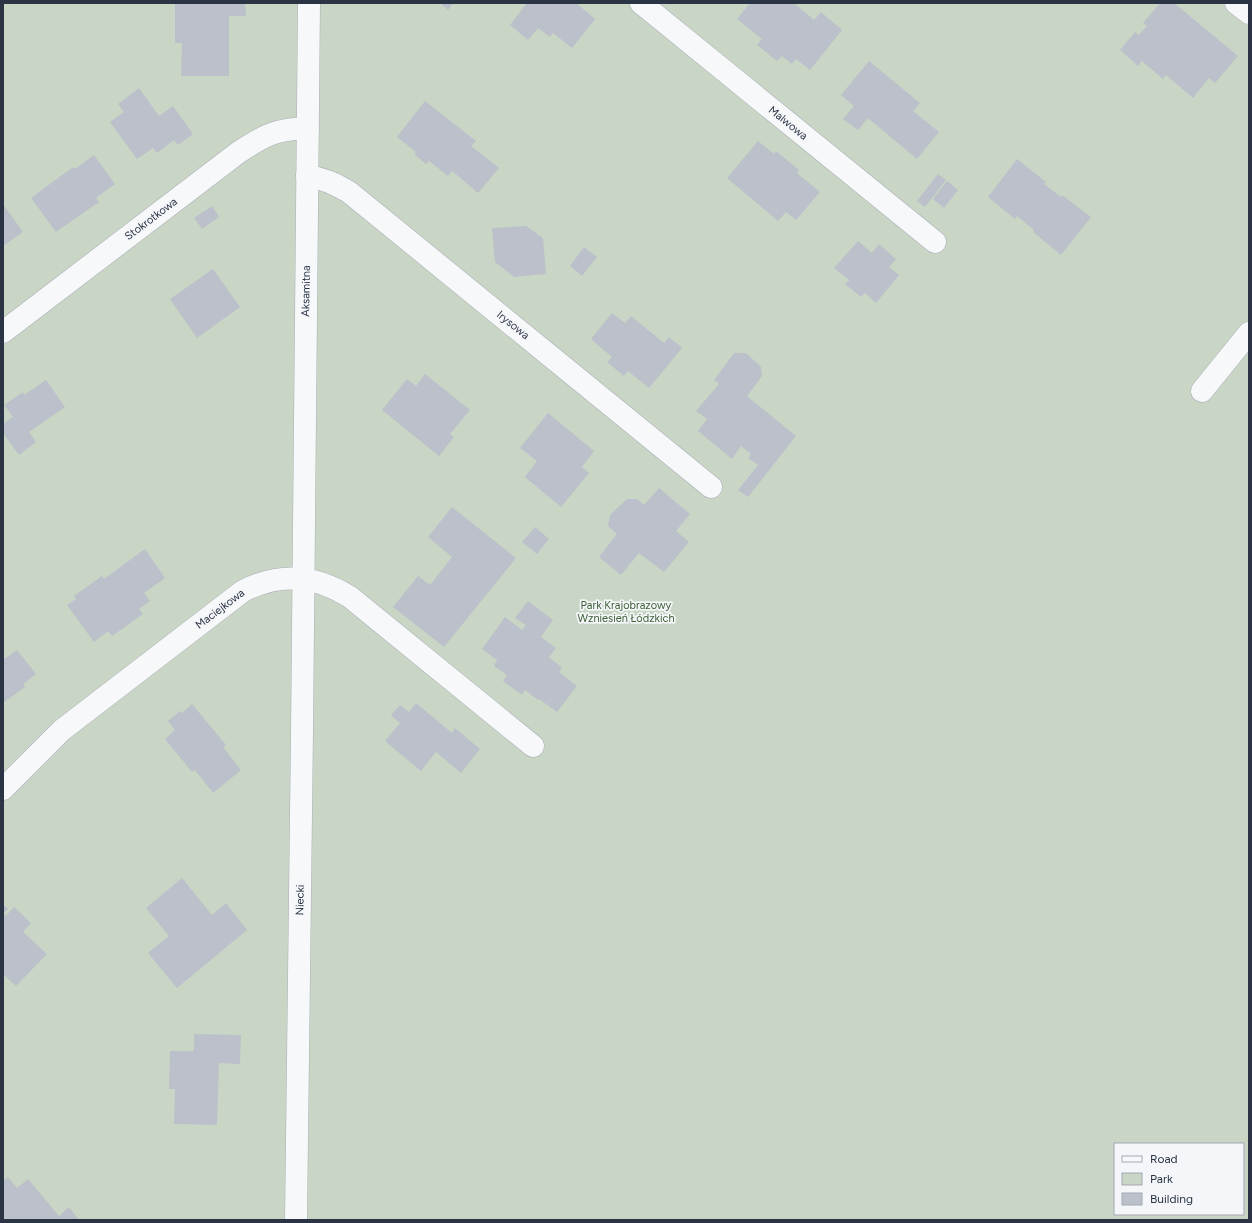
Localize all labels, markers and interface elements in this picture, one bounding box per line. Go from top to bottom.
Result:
street label: Malwowa [766,103,810,143]
street label: Stokrotkowa [122,195,180,243]
street label: Aksamitna [299,265,313,317]
street label: Irysowa [494,308,532,342]
street label: Maciejkowa [193,586,247,632]
park label: Park Krajobrazowy Wzniesień Łódzkich [577,599,675,625]
street label: Niecki [293,884,307,916]
legend [1114,1143,1244,1215]
text: Road [1150,1152,1178,1166]
text: Park [1150,1172,1173,1186]
text: Building [1150,1192,1193,1206]

